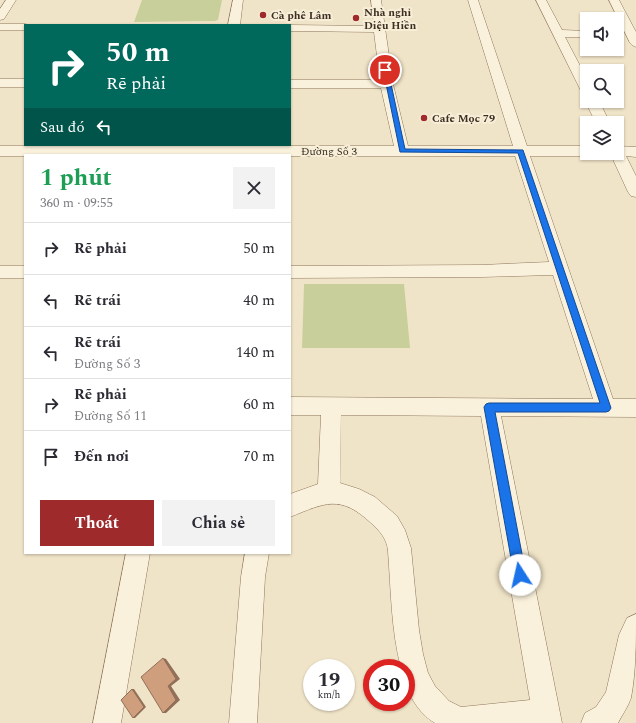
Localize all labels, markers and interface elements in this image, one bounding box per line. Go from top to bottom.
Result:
place label: Nhà nghỉ Diệu Hiền [364,4,416,34]
place label: Cà phê Lâm [271,7,332,24]
marker: Cà phê Lâm [258,10,268,20]
map controls [580,12,624,160]
button: sound [580,12,624,56]
marker: Nhà nghỉ Diệu Hiền [351,13,361,23]
text: 50 m [106,31,170,74]
icon: right [40,40,92,92]
pin [368,53,402,87]
icon: arrive [374,59,396,81]
button: search [580,64,624,108]
text: Rẽ phải [106,70,166,97]
place label: Cafe Mọc 79 [432,110,495,127]
marker: Cafe Mọc 79 [419,113,429,123]
text: Sau đó [40,116,85,139]
icon: left [93,116,115,138]
button: layers [580,116,624,160]
street label: Đường Số 3 [301,143,357,160]
text: 1 phút [40,160,112,196]
button: close [233,167,275,209]
text: 360 m · 09:55 [40,193,113,213]
text: Rẽ phải [74,237,127,260]
text: 50 m [243,237,275,260]
icon: right [40,238,62,260]
text: Rẽ trái [74,289,121,312]
text: 40 m [243,289,275,312]
icon: left [40,290,62,312]
text: Rẽ trái [74,331,121,354]
text: 140 m [236,341,275,364]
icon: left [40,342,62,364]
text: Đường Số 3 [74,354,140,374]
text: Rẽ phải [74,383,127,406]
text: 60 m [243,393,275,416]
icon: right [40,394,62,416]
text: Đường Số 11 [74,406,147,426]
text: Đến nơi [74,445,129,468]
text: 70 m [243,445,275,468]
icon: arrive [40,446,62,468]
button: Thoát [40,500,154,546]
button: Chia sẻ [162,500,275,546]
position arrow [499,554,541,596]
speed limit sign: 30 [363,659,415,711]
text: 19 [318,665,340,695]
text: km/h [318,687,340,703]

